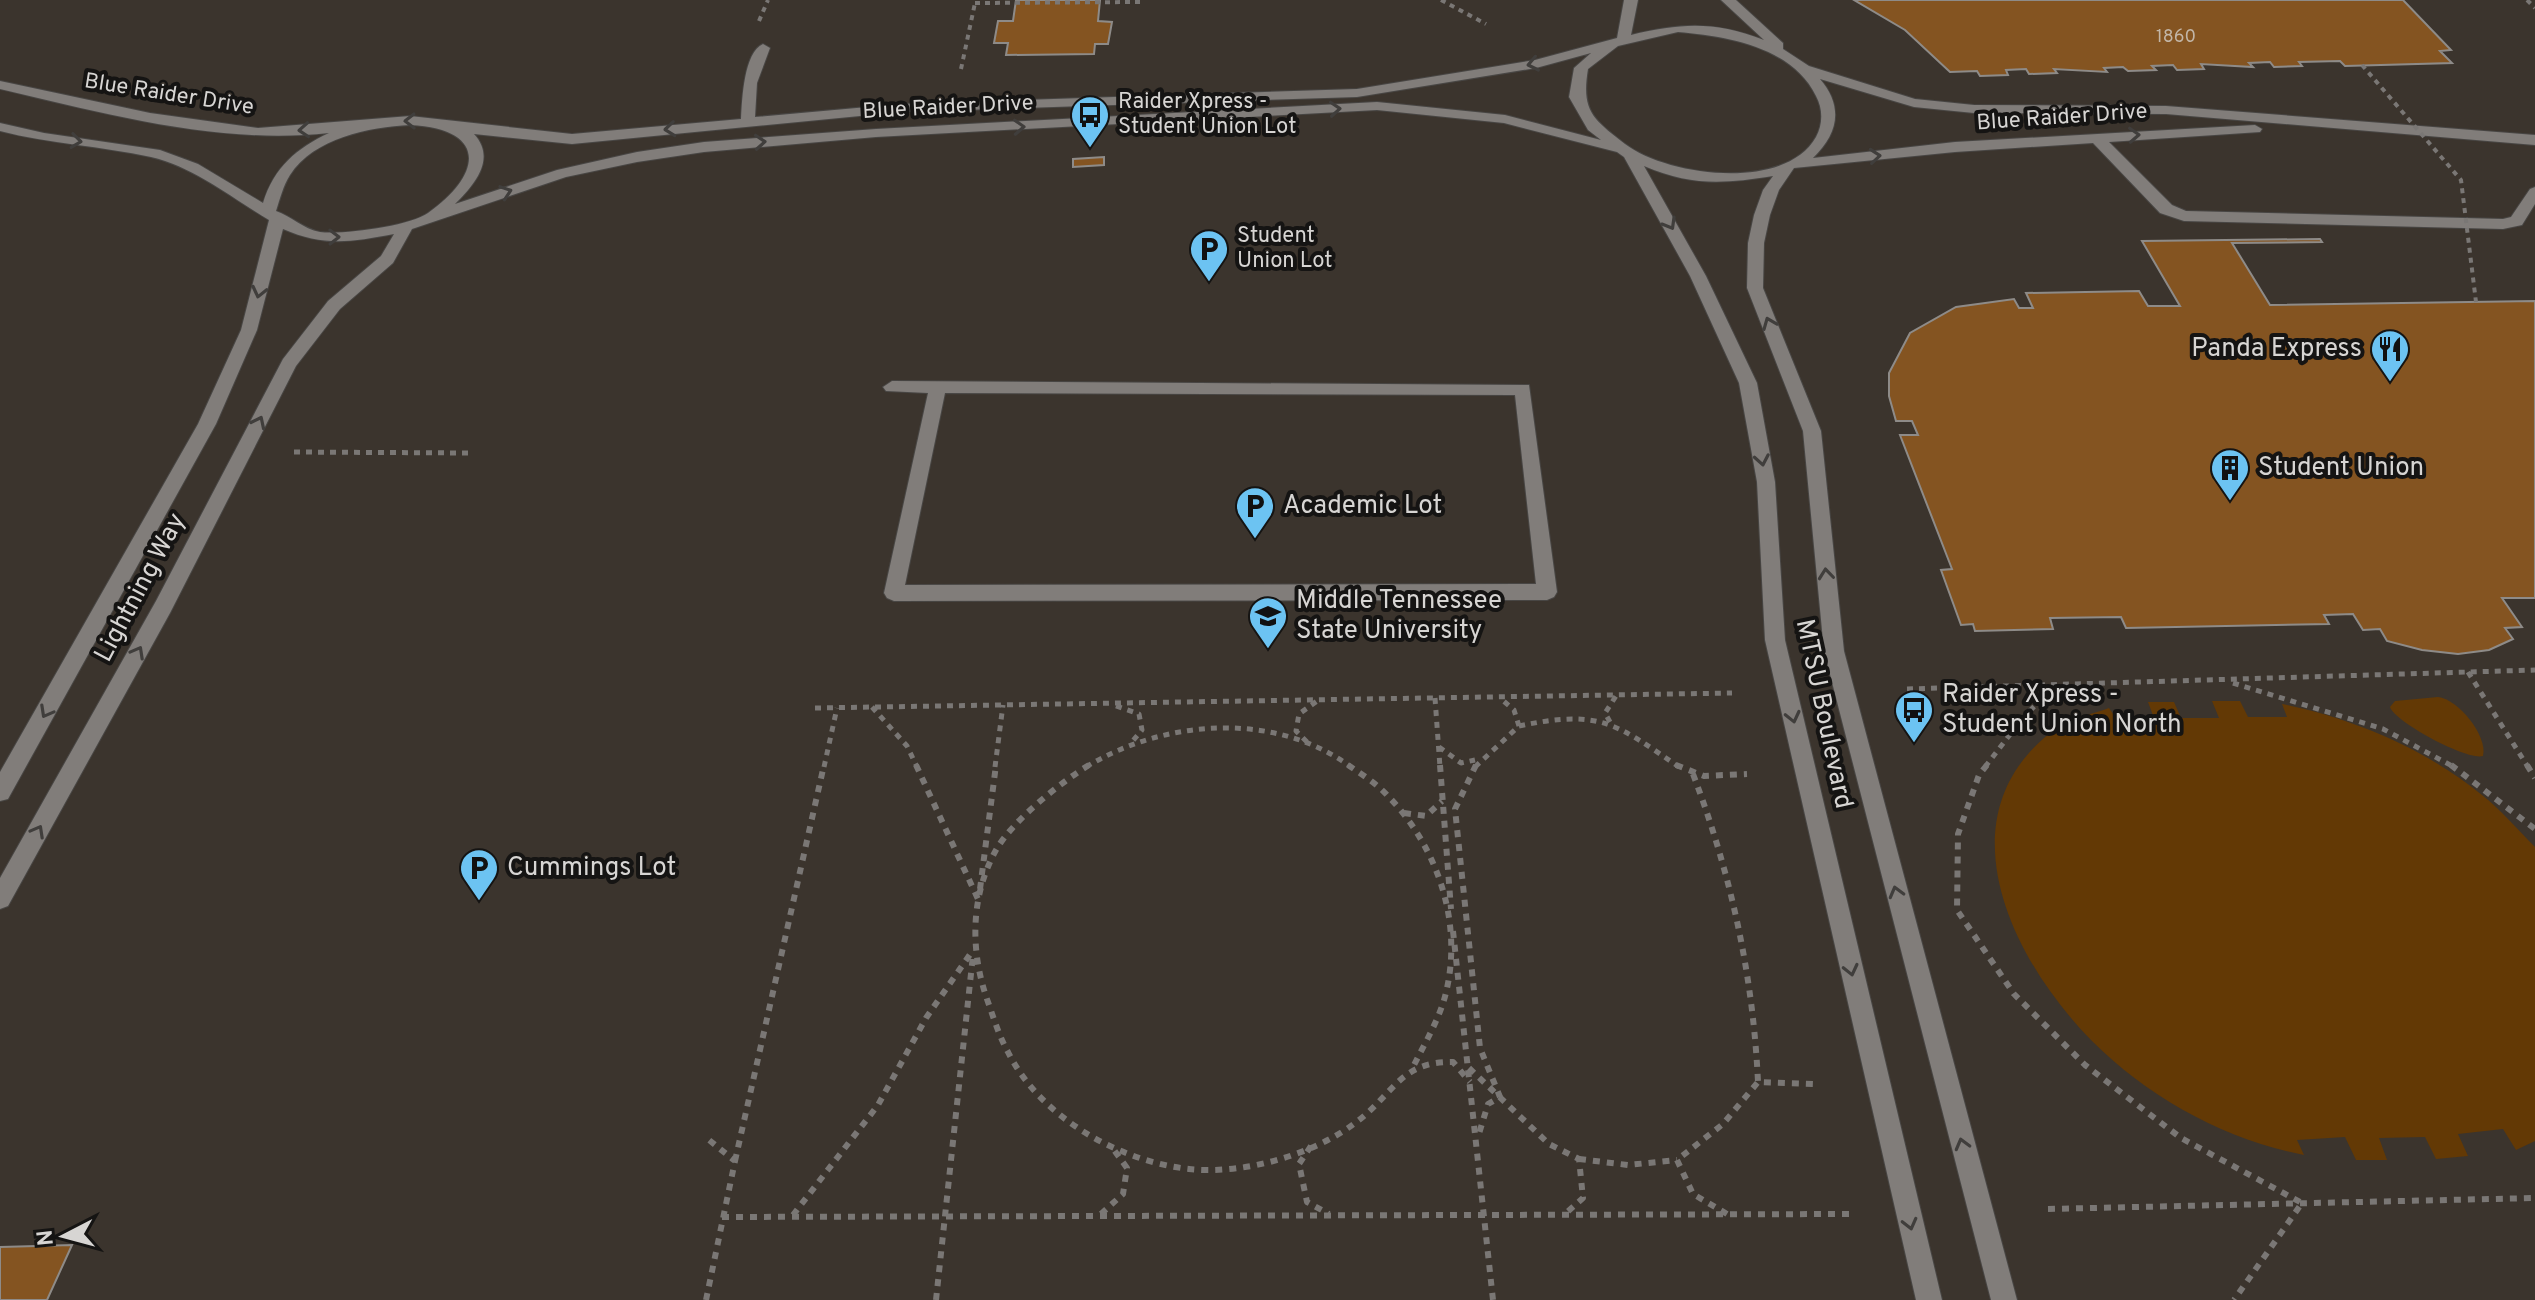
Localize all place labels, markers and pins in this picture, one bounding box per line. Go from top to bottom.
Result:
place label: Raider Xpress - Student Union Lot [1118,89,1297,141]
bus stop icon: Raider Xpress - Student Union Lot [1069,94,1111,149]
place label: Student Union Lot [1237,223,1333,275]
parking icon: Student Union Lot [1188,228,1230,283]
restaurant icon: Panda Express [2369,328,2411,383]
place label: Panda Express [2191,333,2362,366]
building icon: Student Union [2209,447,2251,502]
place label: Student Union [2258,452,2424,485]
parking icon: Academic Lot [1234,485,1276,540]
place label: Academic Lot [1283,490,1442,523]
place label: Middle Tennessee State University [1296,585,1502,648]
school or university icon: Middle Tennessee State University [1247,595,1289,650]
place label: Raider Xpress - Student Union North [1942,679,2182,742]
bus stop icon: Raider Xpress - Student Union North [1893,689,1935,744]
parking icon: Cummings Lot [458,847,500,902]
place label: Cummings Lot [507,852,676,885]

